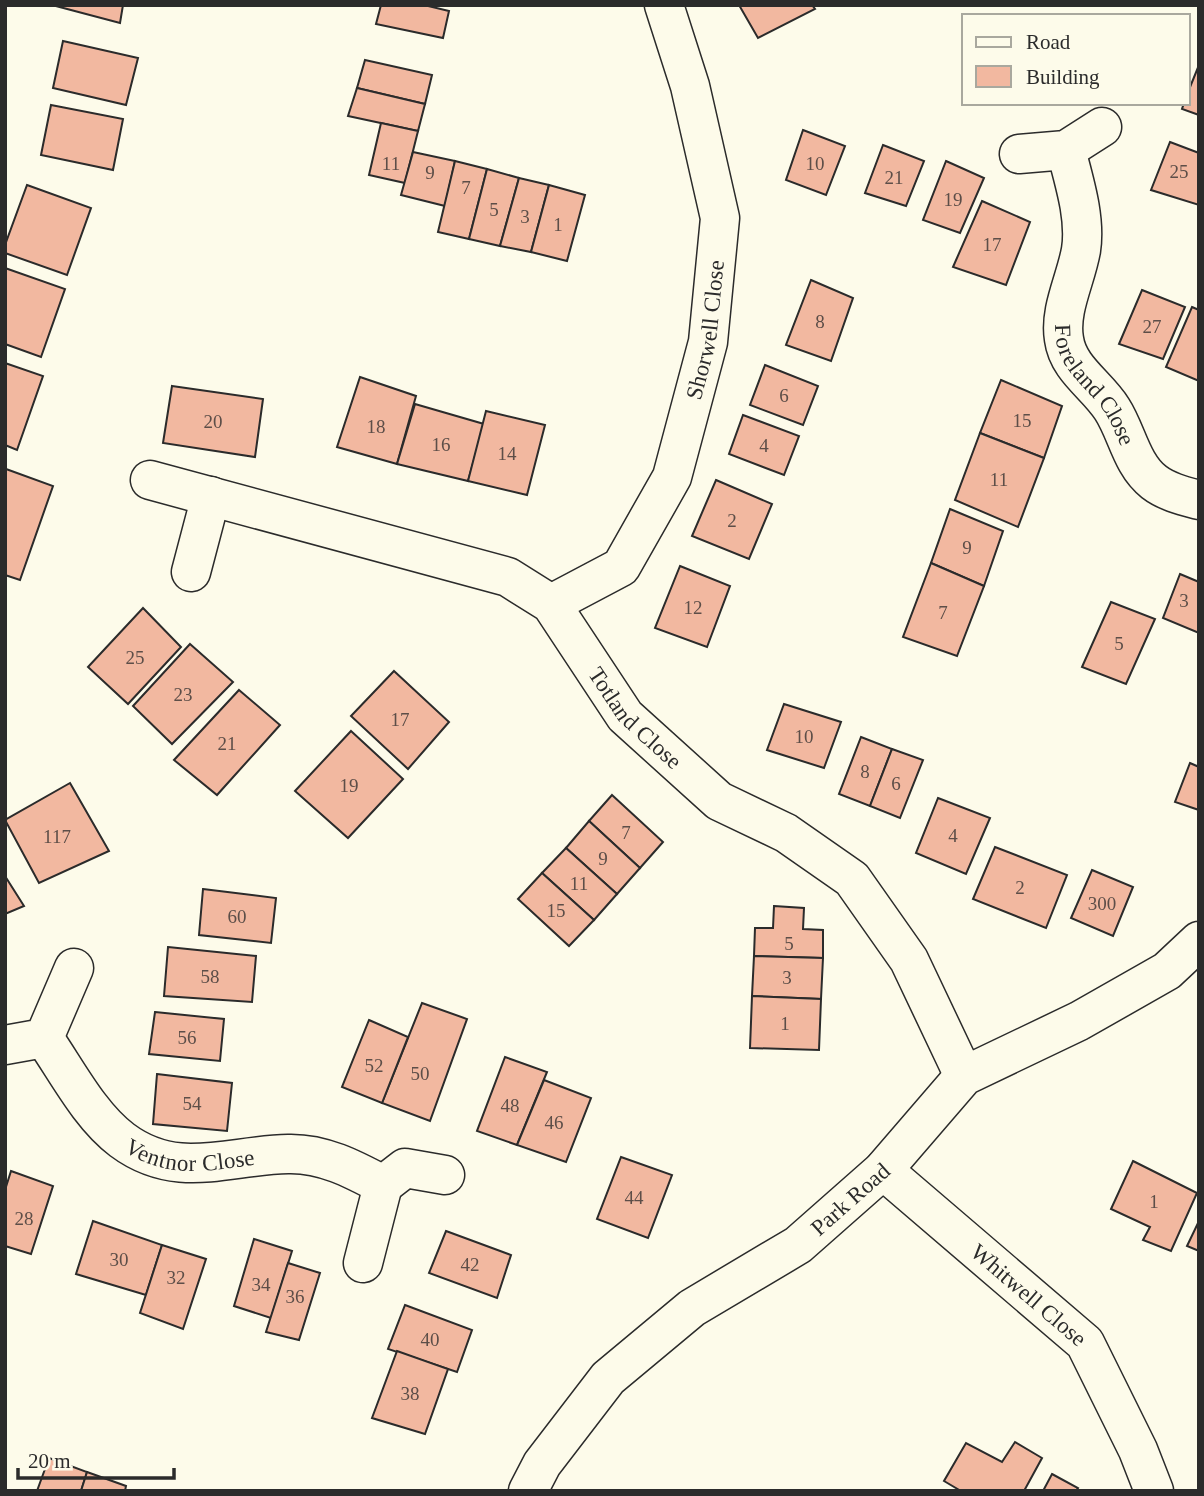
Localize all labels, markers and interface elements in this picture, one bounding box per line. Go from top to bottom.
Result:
legend [962,14,1190,105]
text: Road [1026,30,1071,54]
text: Building [1026,65,1100,89]
house number: 11 [382,153,400,174]
house number: 10 [806,153,825,174]
house number: 25 [1170,161,1189,182]
house number: 9 [425,162,435,183]
house number: 21 [885,167,904,188]
house number: 7 [461,177,471,198]
house number: 19 [944,189,963,210]
house number: 5 [489,199,499,220]
house number: 3 [520,206,530,227]
house number: 1 [553,214,563,235]
house number: 17 [983,234,1002,255]
street label: Shorwell Close [681,259,729,402]
house number: 8 [815,311,825,332]
house number: 27 [1143,316,1162,337]
street label: Foreland Close [1050,324,1140,449]
house number: 6 [779,385,789,406]
house number: 15 [1013,410,1032,431]
house number: 20 [204,411,223,432]
house number: 18 [367,416,386,437]
house number: 16 [432,434,451,455]
house number: 4 [759,435,769,456]
house number: 14 [498,443,517,464]
house number: 11 [990,469,1008,490]
house number: 2 [727,510,737,531]
house number: 9 [962,537,972,558]
house number: 3 [1179,590,1189,611]
house number: 12 [684,597,703,618]
house number: 7 [938,602,948,623]
house number: 5 [1114,633,1124,654]
house number: 25 [126,647,145,668]
street label: Totland Close [583,663,687,774]
house number: 23 [174,684,193,705]
house number: 17 [391,709,410,730]
house number: 10 [795,726,814,747]
house number: 21 [218,733,237,754]
house number: 8 [860,761,870,782]
house number: 6 [891,773,901,794]
house number: 19 [340,775,359,796]
house number: 7 [621,822,631,843]
house number: 4 [948,825,958,846]
house number: 117 [43,826,71,847]
house number: 9 [598,848,608,869]
house number: 11 [570,873,588,894]
house number: 2 [1015,877,1025,898]
house number: 300 [1088,893,1116,914]
house number: 15 [547,900,566,921]
house number: 60 [228,906,247,927]
house number: 5 [784,933,794,954]
house number: 58 [201,966,220,987]
house number: 3 [782,967,792,988]
house number: 1 [780,1013,790,1034]
house number: 56 [178,1027,197,1048]
house number: 52 [365,1055,384,1076]
house number: 50 [411,1063,430,1084]
house number: 54 [183,1093,202,1114]
house number: 48 [501,1095,520,1116]
house number: 46 [545,1112,564,1133]
street label: Ventnor Close [121,1134,256,1176]
street label: Park Road [806,1158,895,1241]
house number: 44 [625,1187,644,1208]
house number: 1 [1149,1191,1159,1212]
house number: 28 [15,1208,34,1229]
street label: Whitwell Close [966,1239,1091,1352]
house number: 30 [110,1249,129,1270]
house number: 42 [461,1254,480,1275]
house number: 32 [167,1267,186,1288]
house number: 34 [252,1274,271,1295]
house number: 36 [286,1286,305,1307]
house number: 40 [421,1329,440,1350]
house number: 38 [401,1383,420,1404]
scale bar [18,1436,173,1480]
text: 20 m [28,1449,71,1473]

